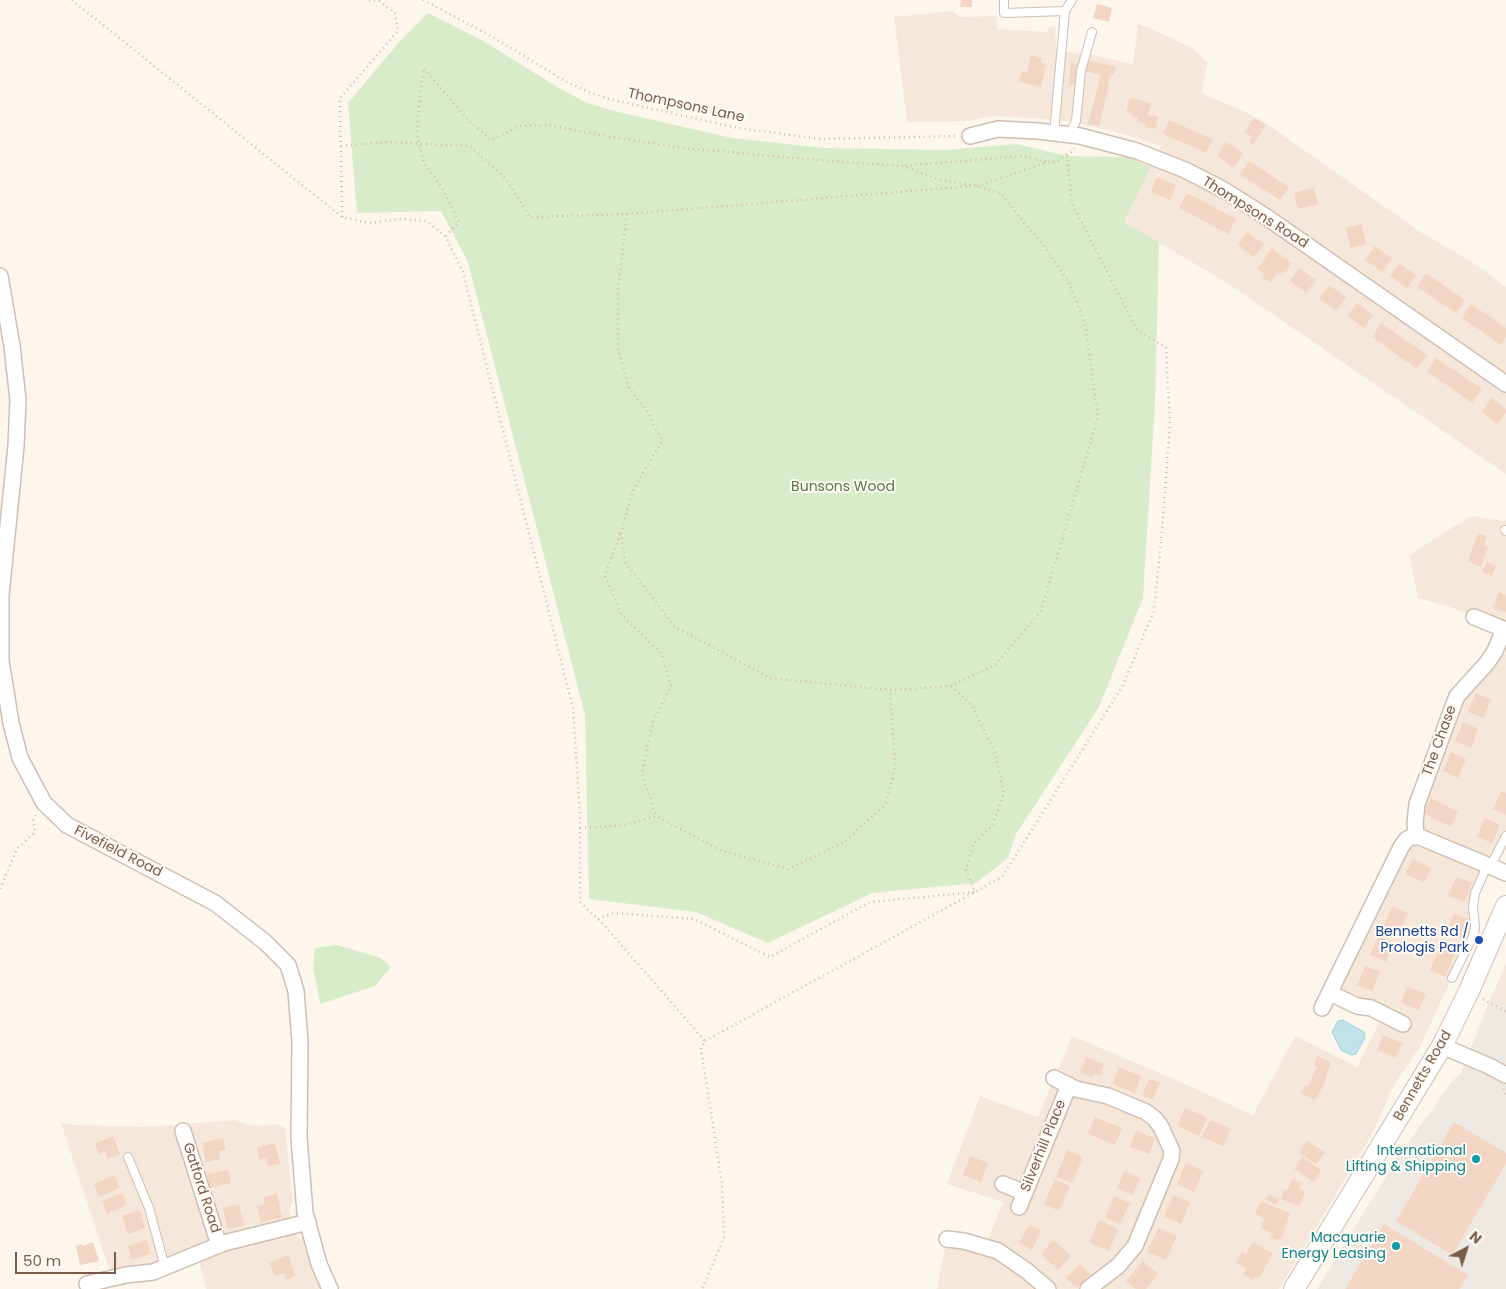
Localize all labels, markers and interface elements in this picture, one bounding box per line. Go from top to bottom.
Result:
street label: Thompsons Lane [626,85,746,127]
street label: Thompsons Road [1199,174,1311,252]
park label: Bunsons Wood [791,479,895,495]
street label: The Chase [1419,703,1461,779]
street label: Fivefield Road [71,823,165,881]
place label: Bennetts Rd / Prologis Park [1376,924,1469,956]
marker: Bennetts Rd / Prologis Park [1473,934,1485,946]
street label: Bennetts Road [1390,1028,1456,1124]
street label: Silverhill Place [1018,1097,1070,1195]
street label: Gatford Road [179,1141,223,1235]
place label: International Lifting & Shipping [1346,1143,1466,1176]
marker: International Lifting & Shipping [1470,1153,1482,1165]
north arrow [1441,1224,1491,1274]
text: N [1465,1226,1486,1249]
place label: Macquarie Energy Leasing [1282,1230,1386,1262]
marker: Macquarie Energy Leasing [1390,1240,1402,1252]
scale bar [18,1242,119,1274]
text: 50 m [23,1250,61,1271]

